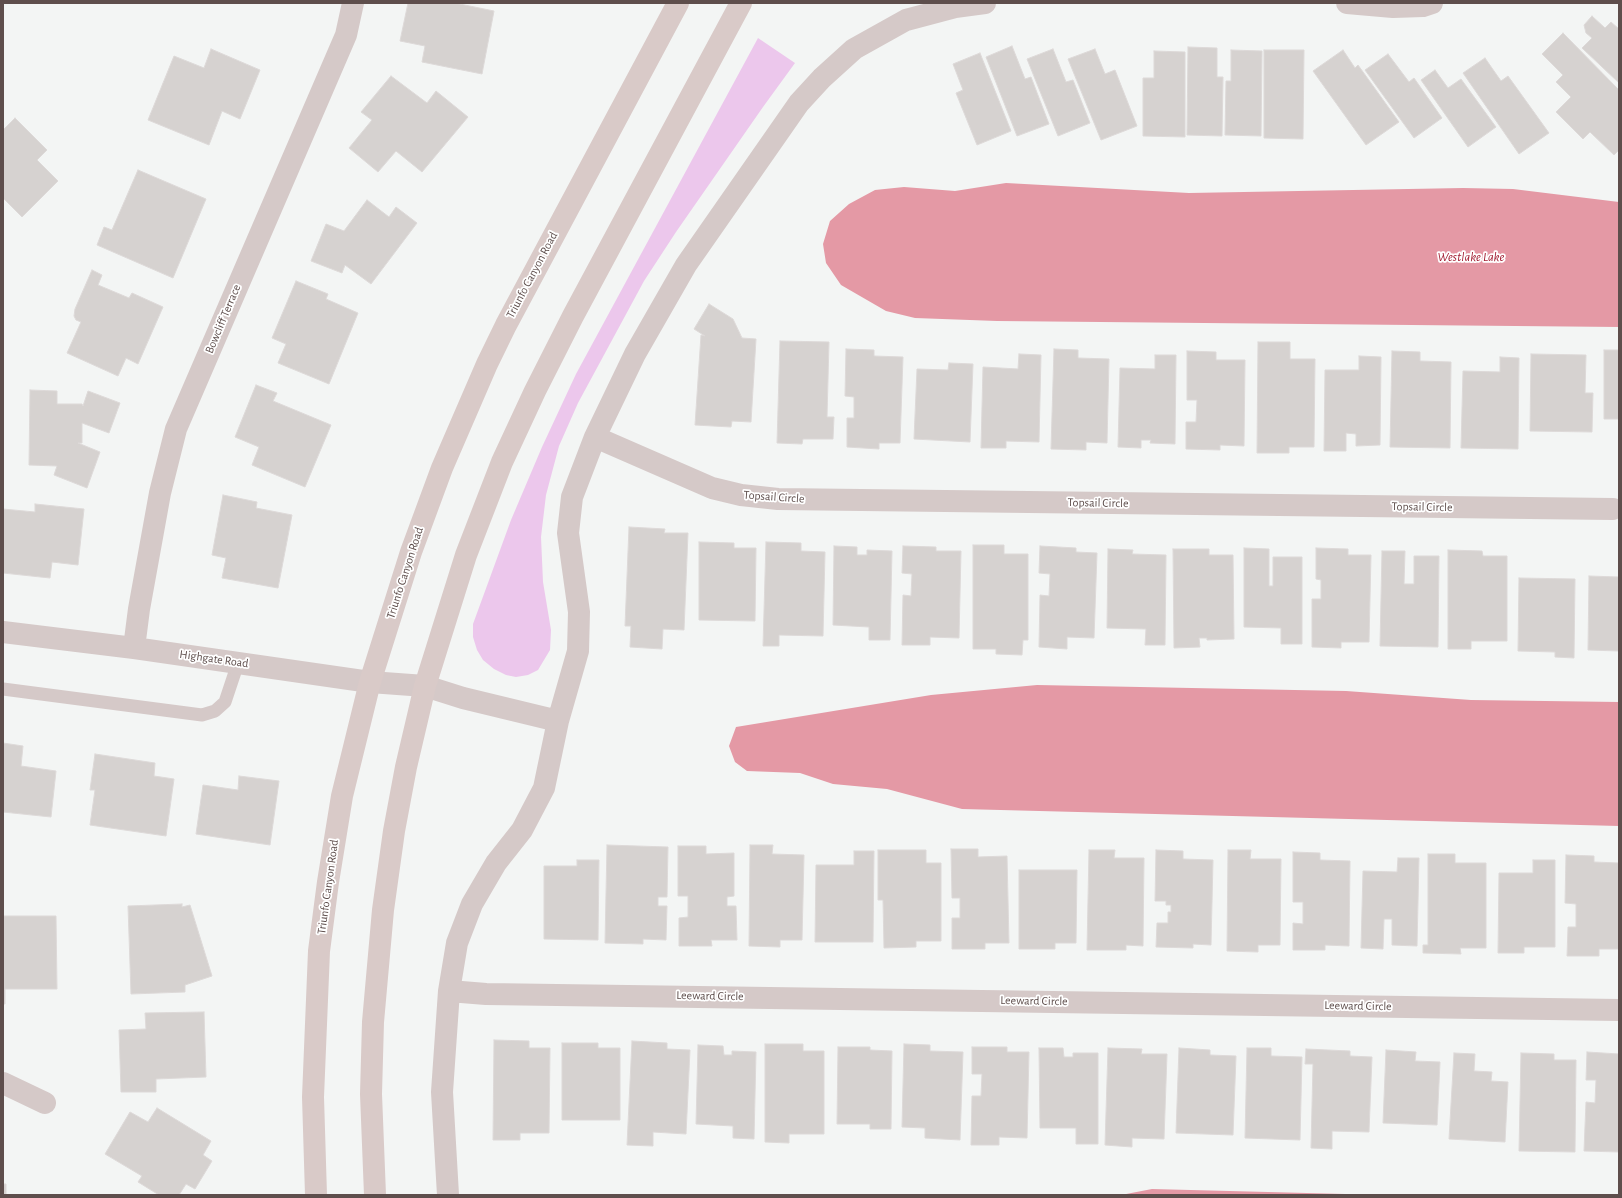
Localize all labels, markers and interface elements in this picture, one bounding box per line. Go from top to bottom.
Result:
street label: Triunfo Canyon Road [503,229,561,321]
water label: Westlake Lake [1438,249,1504,265]
street label: Bowcliff Terrace [202,282,244,356]
street label: Topsail Circle [743,488,805,506]
street label: Topsail Circle [1067,495,1129,511]
street label: Topsail Circle [1391,499,1453,515]
street label: Triunfo Canyon Road [383,525,427,621]
street label: Highgate Road [179,647,249,671]
street label: Triunfo Canyon Road [314,839,342,935]
street label: Leeward Circle [676,988,744,1004]
street label: Leeward Circle [1000,993,1068,1009]
street label: Leeward Circle [1324,998,1392,1014]

